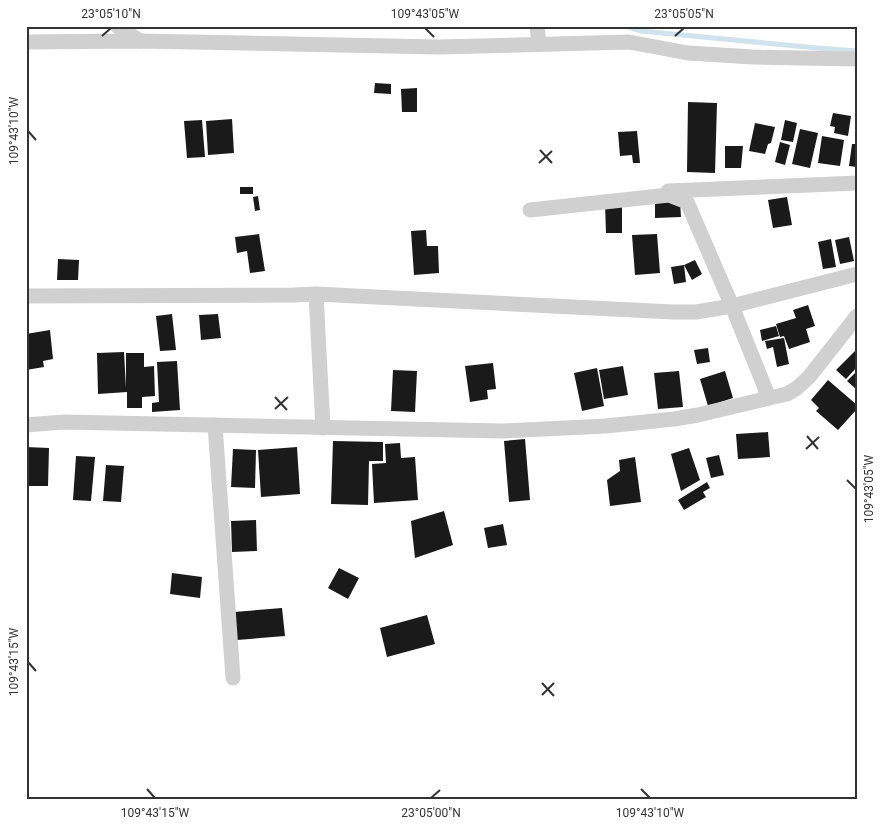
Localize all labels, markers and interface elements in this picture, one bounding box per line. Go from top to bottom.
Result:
text: 23°05'10"N [81,7,141,21]
text: 109°43'05"W [391,7,459,21]
text: 23°05'05"N [654,7,714,21]
text: 109°43'10"W [7,97,21,165]
text: 109°43'05"W [862,455,876,523]
text: 109°43'15"W [7,628,21,696]
text: 109°43'15"W [121,806,189,820]
text: 23°05'00"N [401,806,461,820]
text: 109°43'10"W [616,806,684,820]

